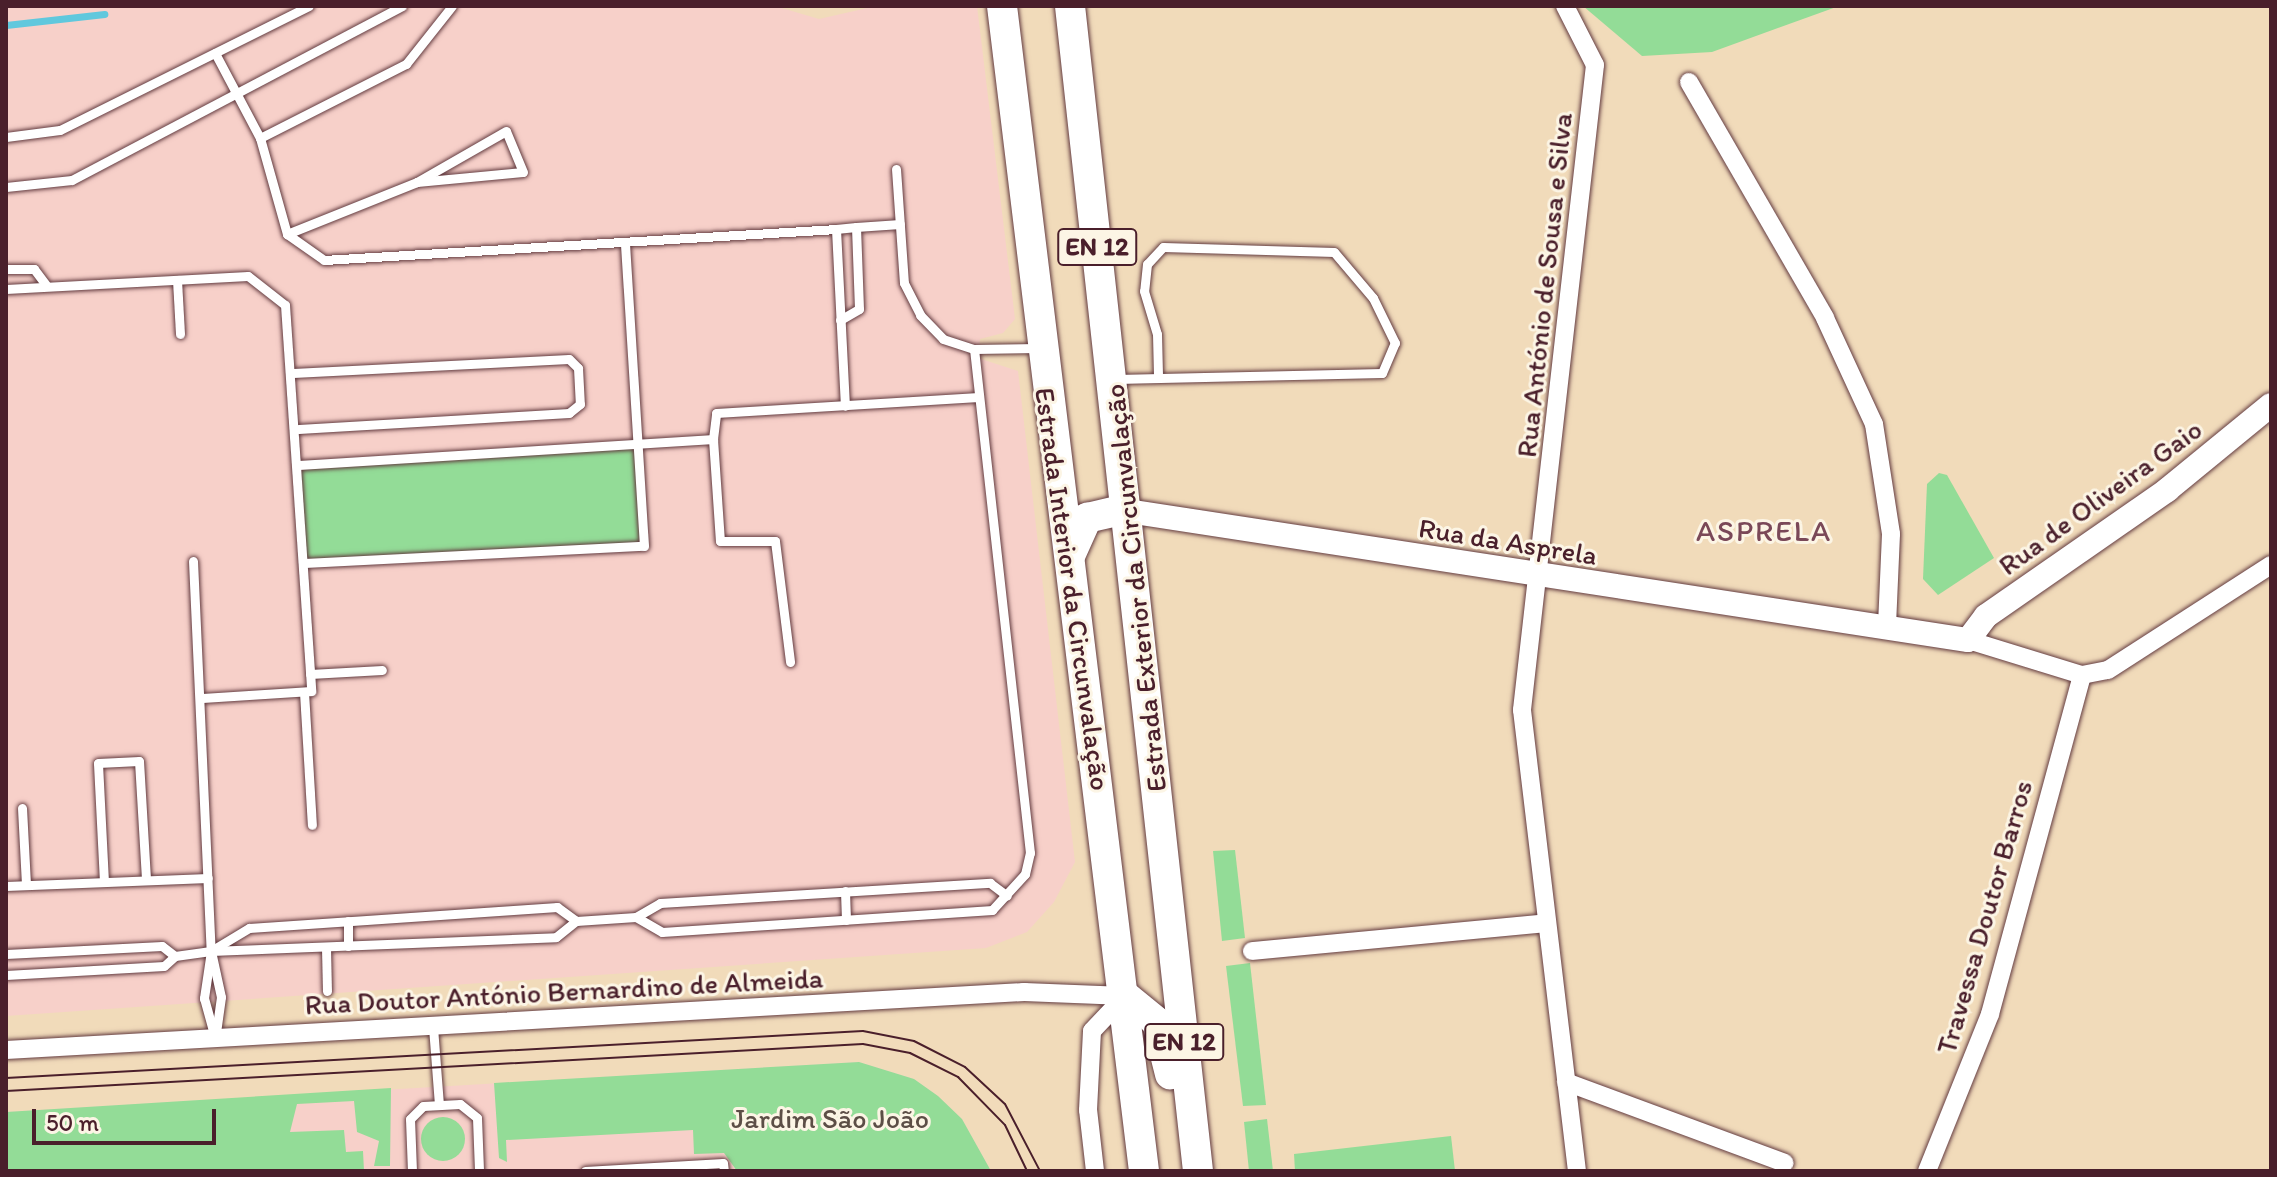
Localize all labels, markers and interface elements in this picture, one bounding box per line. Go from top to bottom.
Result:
street label: Rua António de Sousa e Silva [1509,111,1579,459]
road number: EN 12 [1057,225,1137,269]
street label: Estrada Exterior da Circunvalação [1097,382,1173,794]
street label: Estrada Interior da Circunvalação [1028,385,1118,793]
street label: Rua de Oliveira Gaio [1992,412,2208,582]
street label: Rua da Asprela [1417,510,1599,572]
district label: ASPRELA [1696,513,1832,549]
street label: Travessa Doutor Barros [1929,777,2039,1057]
street label: Rua Doutor António Bernardino de Almeida [304,961,824,1021]
road number: EN 12 [1144,1020,1224,1064]
scale bar [36,1093,220,1143]
park label: Jardim São João [731,1101,929,1135]
text: 50 m [46,1108,99,1137]

